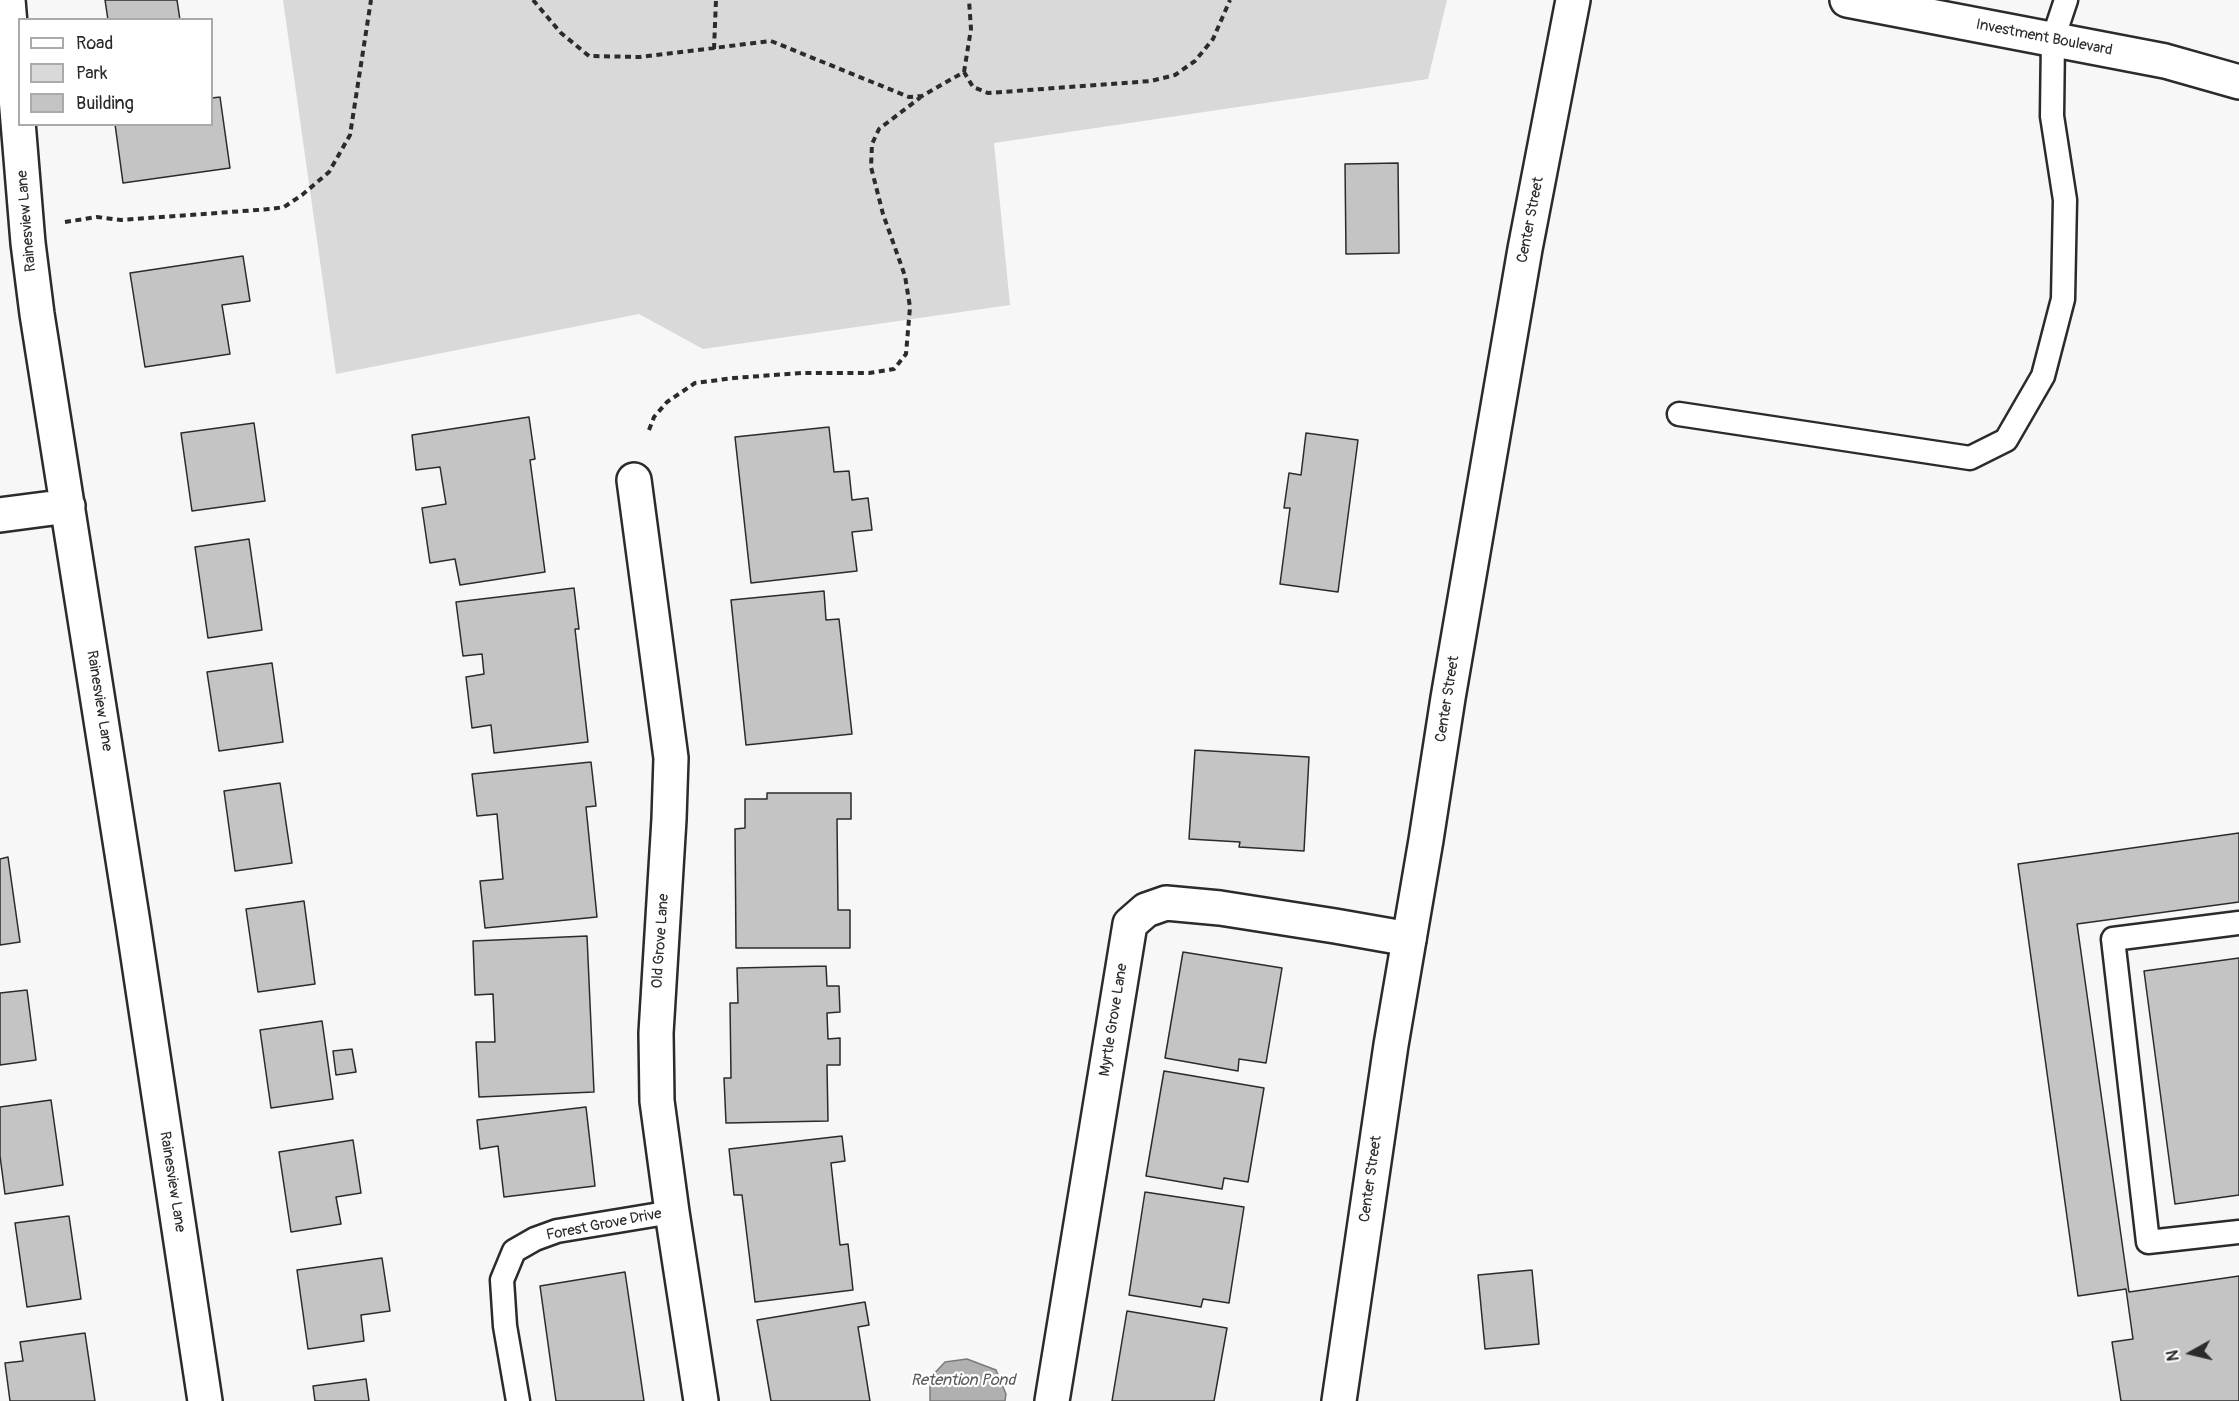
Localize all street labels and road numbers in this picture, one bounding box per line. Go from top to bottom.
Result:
street label: Investment Boulevard [1974,16,2114,60]
street label: Rainesview Lane [14,169,40,273]
street label: Center Street [1514,175,1548,265]
street label: Rainesview Lane [82,649,116,753]
street label: Center Street [1432,654,1464,744]
street label: Old Grove Lane [649,893,673,989]
street label: Myrtle Grove Lane [1096,962,1132,1078]
street label: Rainesview Lane [155,1130,189,1234]
street label: Center Street [1356,1134,1386,1224]
street label: Forest Grove Drive [545,1205,663,1245]

